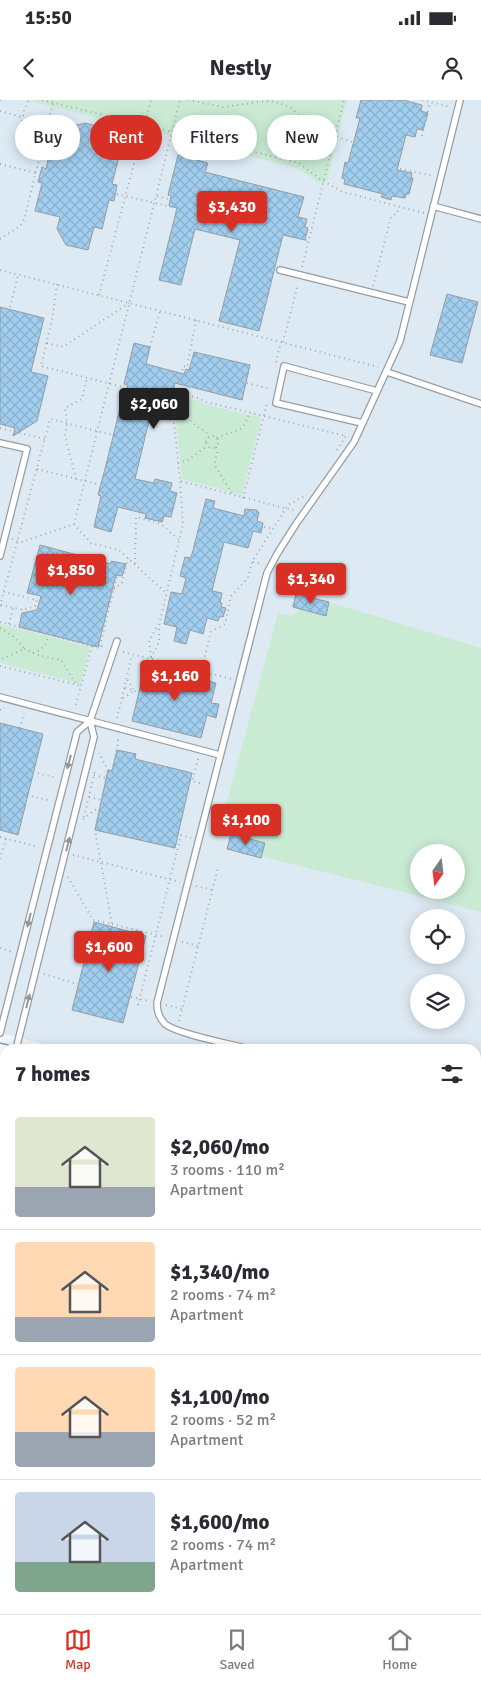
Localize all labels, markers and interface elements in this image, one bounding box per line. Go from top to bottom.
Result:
text: 15:50 [25,6,72,30]
icon: back [15,54,43,82]
text: Nestly [210,54,271,81]
icon: person [438,54,466,82]
chip: Buy [15,115,80,160]
chip: Rent [90,115,162,160]
chip: Filters [172,115,257,160]
chip: New [267,115,337,160]
pin: $3,430 [191,190,273,233]
text: $3,430 [208,197,256,217]
pin: $2,060 [113,388,195,430]
text: $2,060 [130,394,178,414]
pin: $1,850 [30,554,112,596]
text: $1,850 [47,560,95,580]
pin: $1,340 [270,562,352,605]
text: $1,340 [287,569,335,589]
pin: $1,160 [134,660,216,702]
text: $1,160 [151,666,199,686]
one-way arrow [64,755,72,770]
pin: $1,100 [205,804,287,846]
text: $1,100 [222,810,270,830]
one-way arrow [64,836,72,851]
north arrow [410,844,465,899]
map controls [410,844,465,1029]
button: locate [410,909,465,964]
one-way arrow [24,912,32,927]
pin: $1,600 [68,930,150,973]
text: $1,600 [85,937,133,957]
button: layers [410,974,465,1029]
one-way arrow [24,994,32,1009]
icon: filters [438,1060,466,1088]
text: 7 homes [15,1061,90,1087]
text: $2,060/mo [170,1134,269,1160]
icon: home [55,1137,115,1197]
text: 3 rooms · 110 m² [170,1160,285,1180]
text: Apartment [170,1180,243,1200]
text: $1,340/mo [170,1259,269,1285]
icon: home [55,1262,115,1322]
text: 2 rooms · 74 m² [170,1285,276,1305]
text: Apartment [170,1305,243,1325]
text: $1,100/mo [170,1384,269,1410]
icon: home [55,1387,115,1447]
text: 2 rooms · 52 m² [170,1410,276,1430]
text: Apartment [170,1430,243,1450]
text: $1,600/mo [170,1509,269,1535]
icon: home [55,1512,115,1572]
text: 2 rooms · 74 m² [170,1535,276,1555]
text: Apartment [170,1555,243,1575]
tab: Map [64,1626,92,1673]
tab: Saved [219,1626,255,1673]
tab: Home [382,1626,417,1673]

